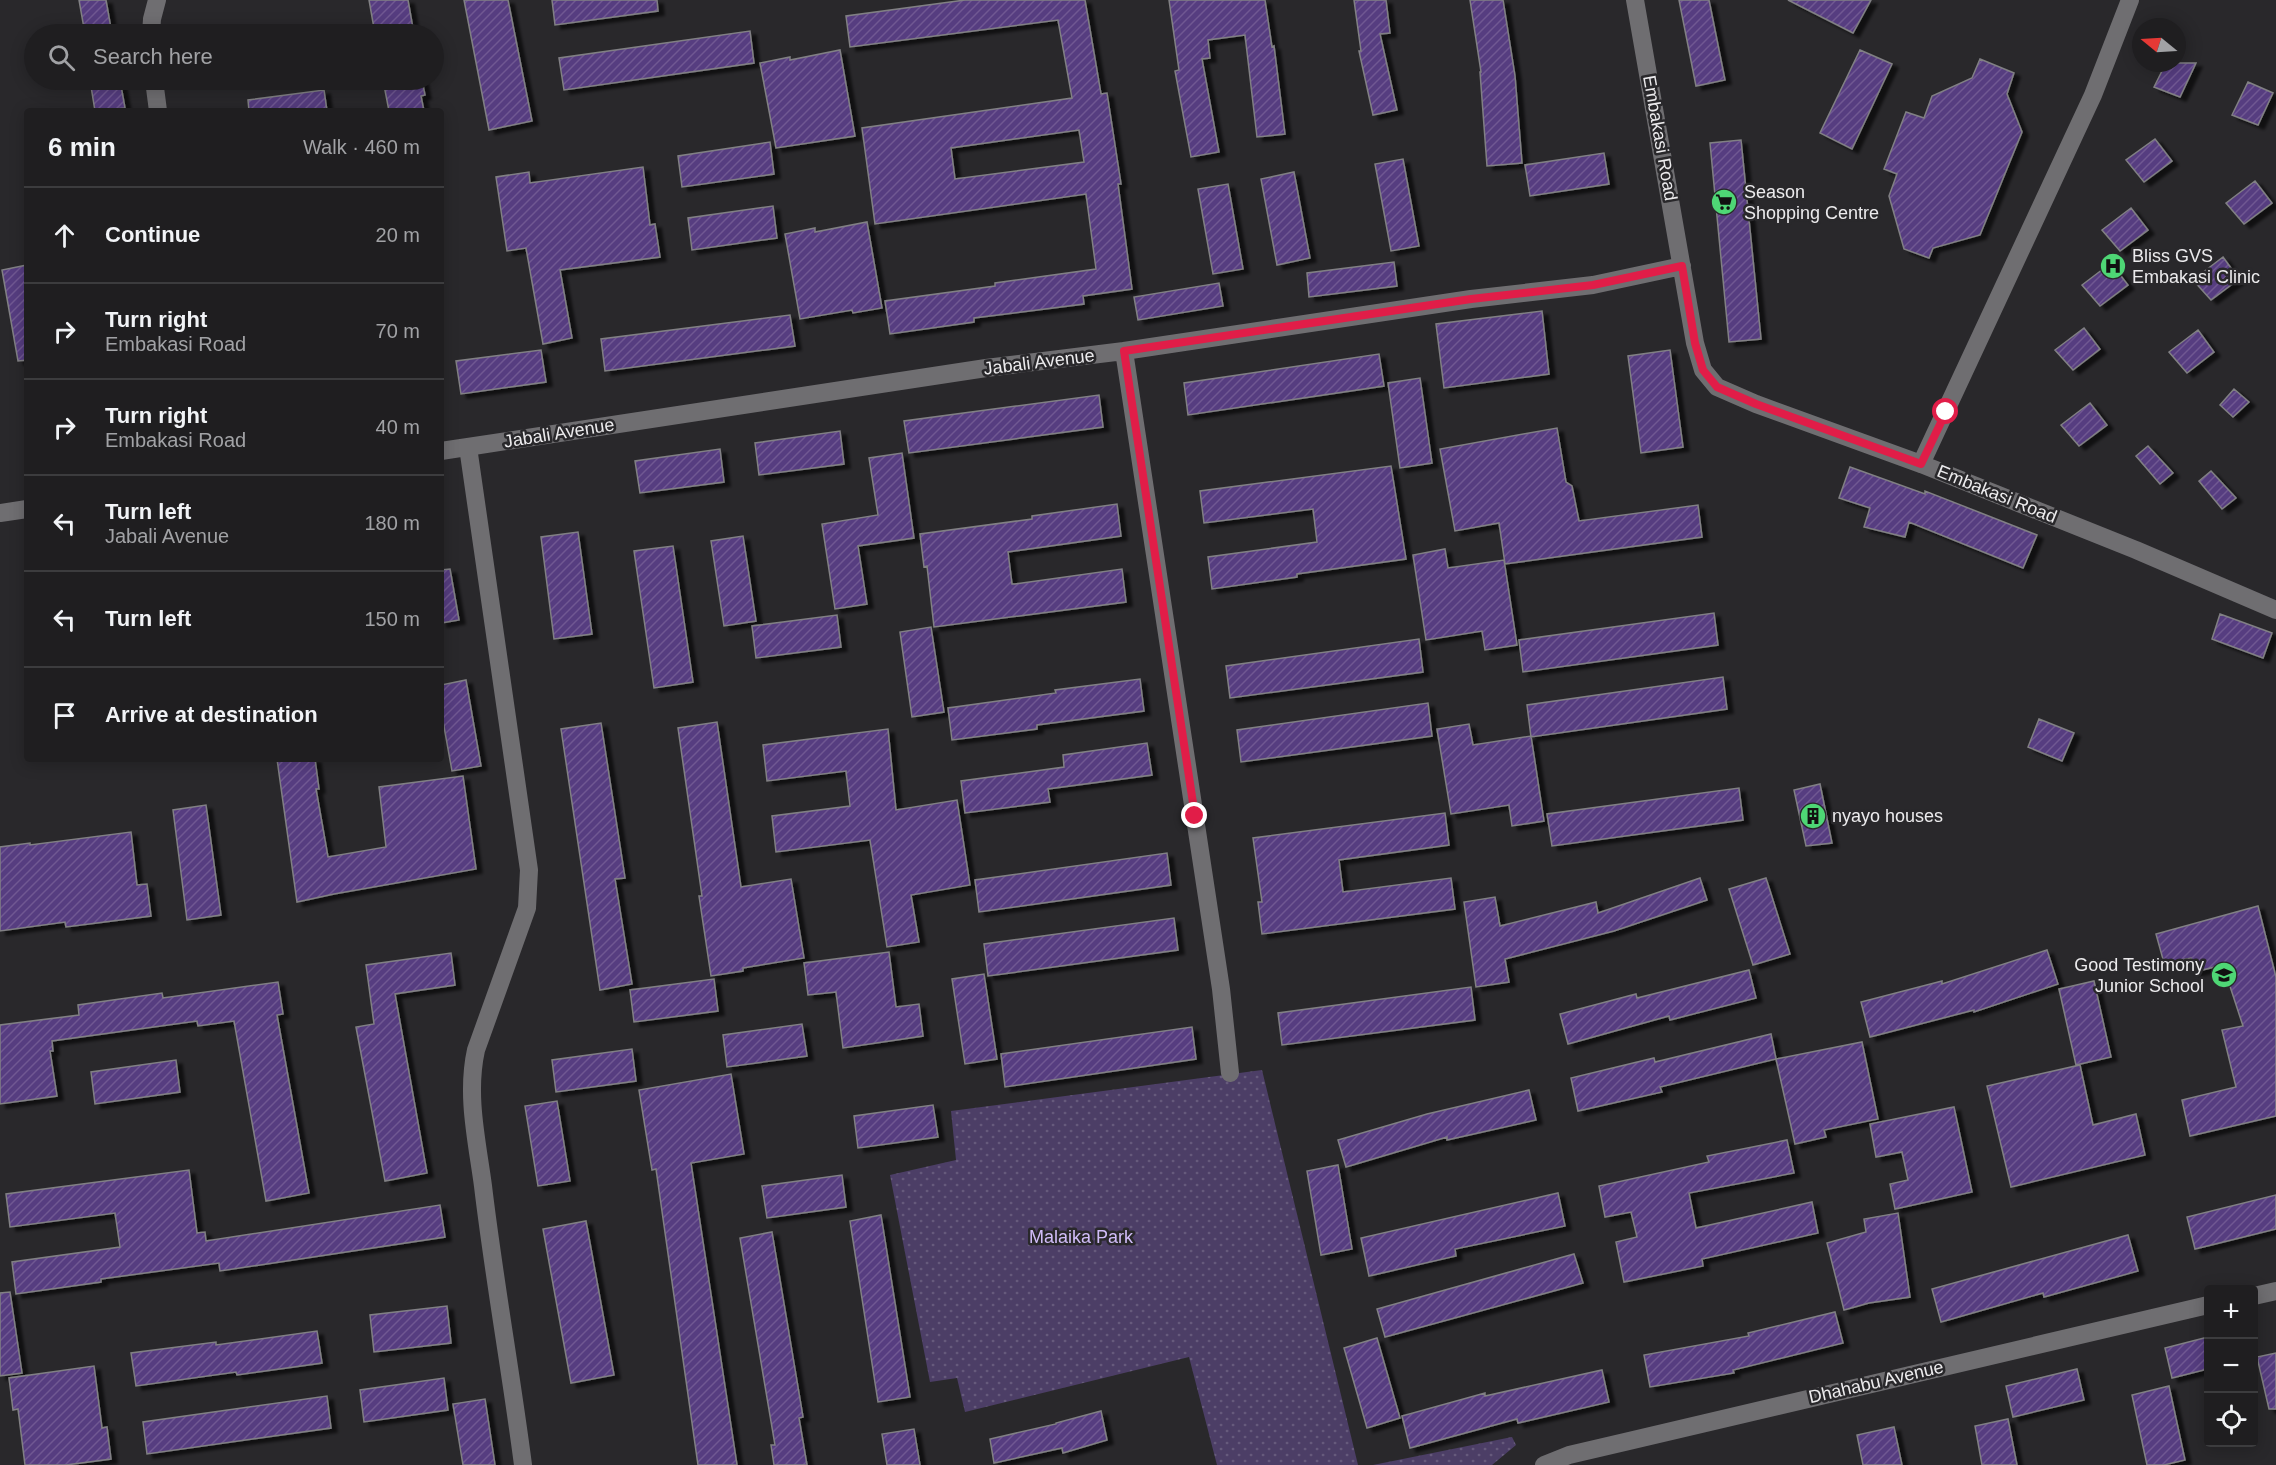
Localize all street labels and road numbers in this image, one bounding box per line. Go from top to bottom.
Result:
street label: Embakasi Road [1639,74,1681,202]
street label: Jabali Avenue [982,345,1096,379]
street label: Jabali Avenue [502,414,616,452]
street label: Embakasi Road [1934,461,2060,527]
street label: Dhahabu Avenue [1807,1357,1945,1407]

